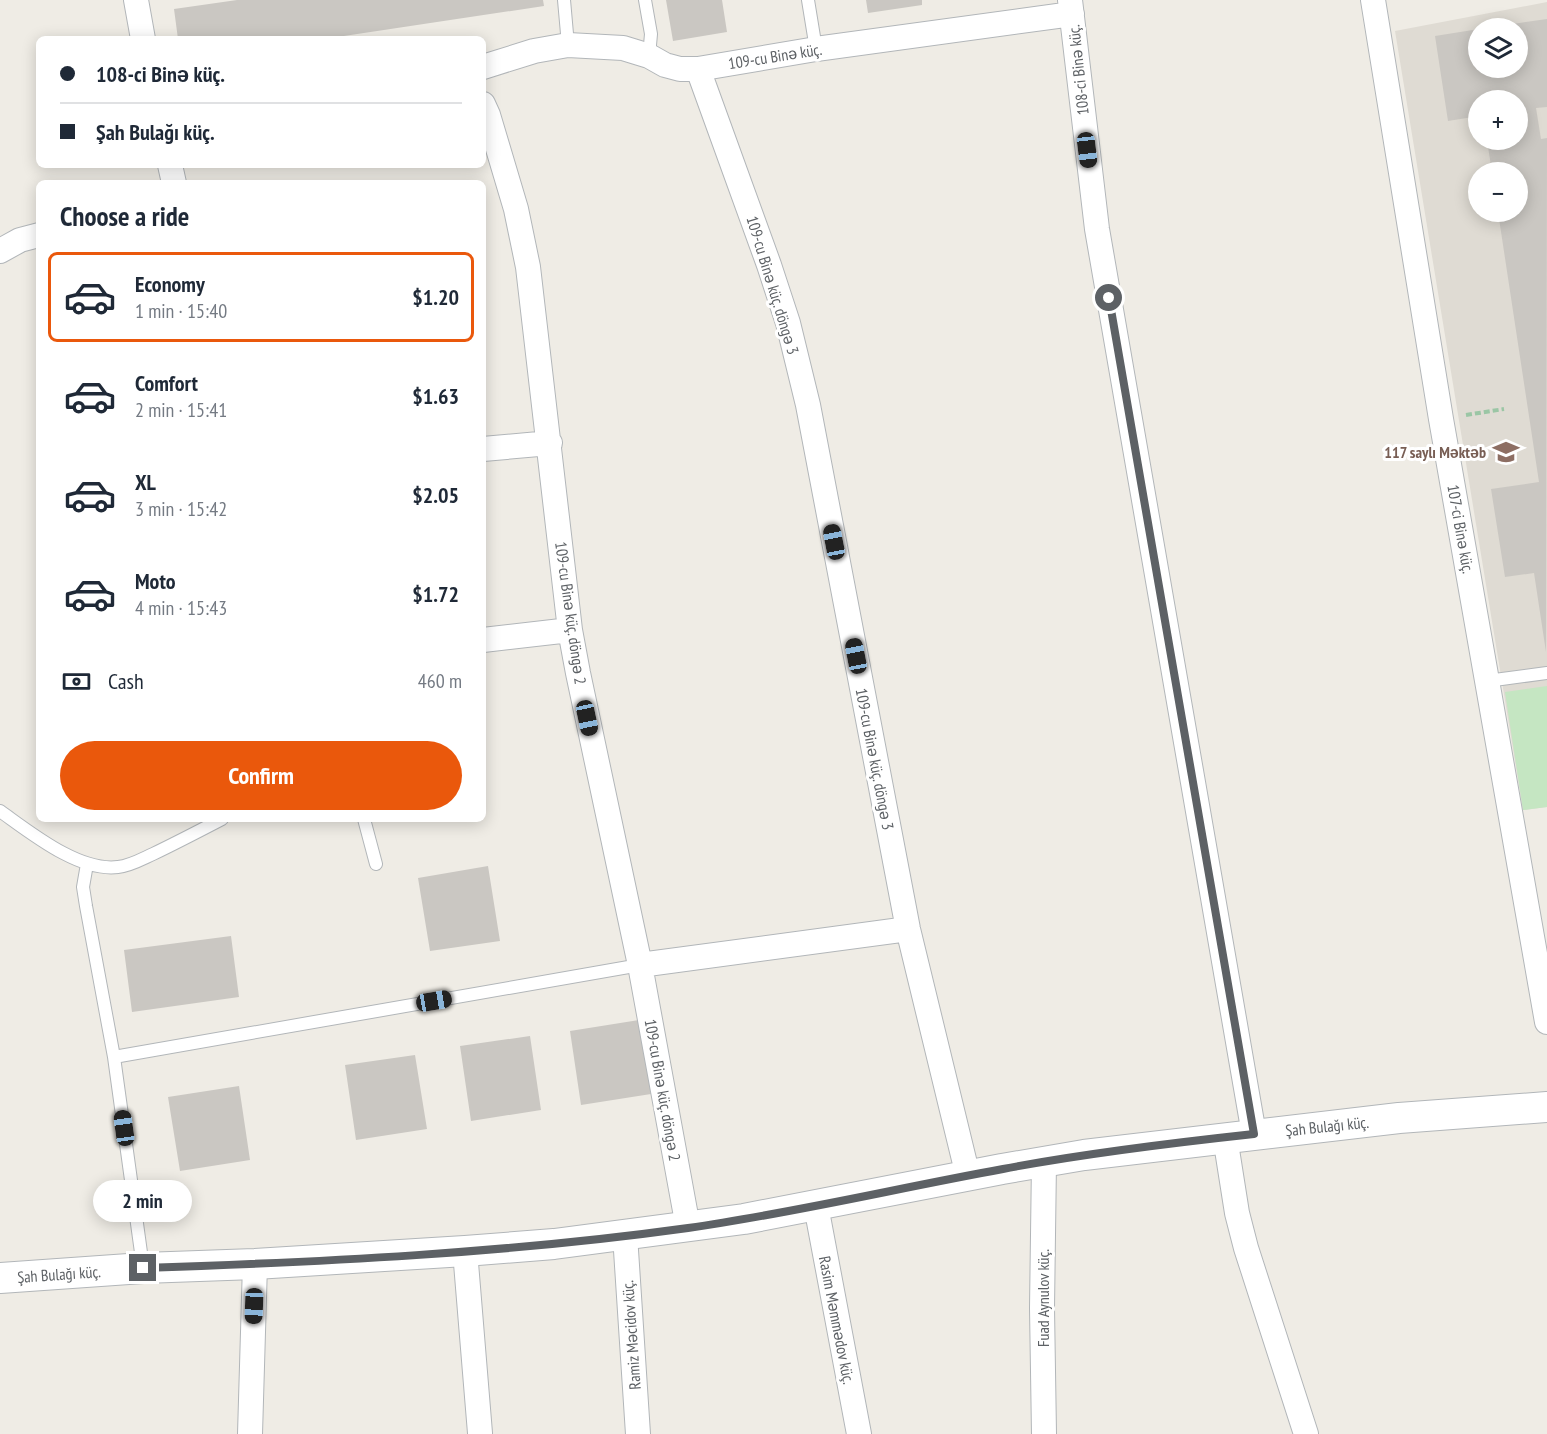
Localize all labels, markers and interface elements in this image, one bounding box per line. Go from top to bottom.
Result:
map controls [1468,18,1528,222]
button: layers [1468,18,1528,78]
street label: 108-ci Binə küç. [1063,24,1093,116]
street label: 109-cu Binə küç. [727,39,823,73]
text: 108-ci Binə küç. [96,60,225,88]
button: + [1468,90,1528,150]
text: Şah Bulağı küç. [96,118,215,146]
car [1076,131,1098,169]
button: − [1468,162,1528,222]
text: Choose a ride [60,199,189,233]
street label: 109-cu Binə küç. döngə 3 [742,213,804,357]
icon: car [63,270,117,324]
text: Economy [135,270,205,298]
text: $1.20 [412,283,459,311]
route start [1095,284,1122,311]
text: 1 min · 15:40 [135,298,227,324]
icon: car [63,369,117,423]
text: Comfort [135,369,198,397]
text: $1.63 [412,382,459,410]
text: 2 min · 15:41 [135,397,227,423]
school or university icon: 117 saylı Məktəb [1491,437,1521,467]
place label: 117 saylı Məktəb [1384,442,1486,462]
icon: car [63,468,117,522]
text: XL [135,468,156,496]
text: $2.05 [412,481,459,509]
street label: 107-ci Binə küç. [1443,483,1479,575]
text: 3 min · 15:42 [135,496,227,522]
car [822,523,846,561]
street label: 109-cu Binə küç. döngə 2 [551,540,591,686]
icon: car [63,567,117,621]
text: Moto [135,567,176,595]
text: $1.72 [412,580,459,608]
text: 4 min · 15:43 [135,595,227,621]
car [844,637,868,675]
icon: cash [60,665,93,698]
text: Cash [108,667,144,695]
text: 460 m [418,668,462,694]
street label: 109-cu Binə küç. döngə 3 [851,686,899,832]
car [574,699,600,737]
button: Confirm [60,741,462,810]
car [415,989,453,1013]
street label: 109-cu Binə küç. döngə 2 [641,1017,685,1163]
car [113,1109,135,1147]
street label: Şah Bulağı küç. [1284,1112,1370,1140]
callout: 2 min [94,1181,192,1223]
text: 2 min [122,1188,163,1214]
street label: Fuad Aynulov küç. [1033,1249,1053,1347]
route end [129,1254,156,1281]
street label: Rasim Məmmədov küç. [815,1254,859,1386]
street label: Şah Bulağı küç. [17,1261,102,1287]
street label: Ramiz Məcidov küç. [617,1280,645,1390]
car [244,1288,264,1324]

